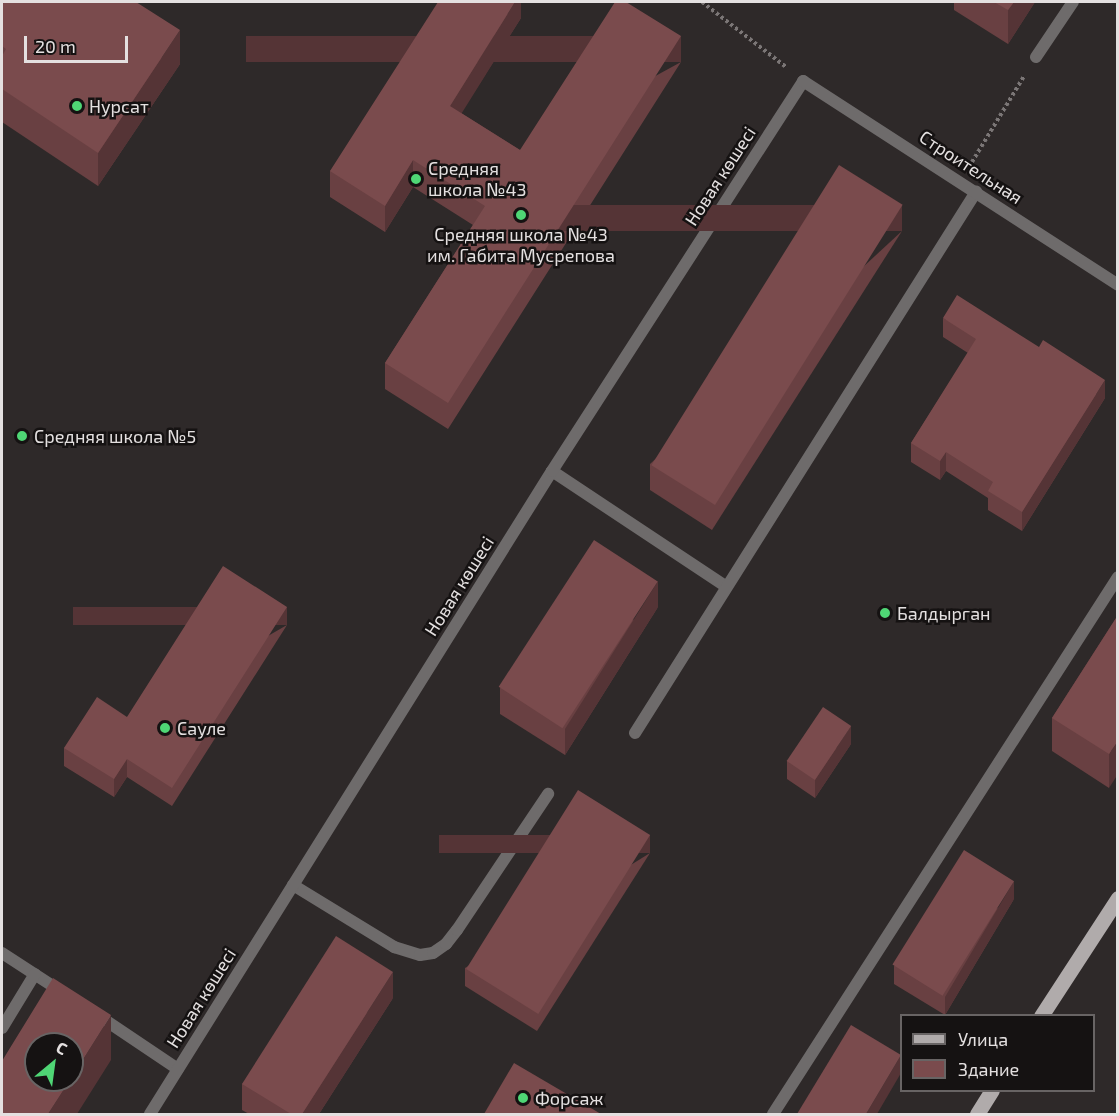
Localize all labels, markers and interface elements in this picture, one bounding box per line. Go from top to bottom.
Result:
scale bar [27,24,130,62]
text: 20 m [35,35,76,57]
place label: Нурсат [89,95,149,117]
marker: Нурсат [70,99,84,113]
street label: Новая көшесі [680,123,760,229]
street label: Строительная [915,126,1027,208]
place label: Средняя школа №43 [428,158,527,201]
marker: Средняя школа №43 [409,172,423,186]
marker: Средняя школа №43 им. Габита Мусрепова [514,208,528,222]
place label: Средняя школа №43 им. Габита Мусрепова [427,224,615,266]
place label: Средняя школа №5 [34,425,196,447]
marker: Средняя школа №5 [15,429,29,443]
street label: Новая көшесі [420,532,498,640]
place label: Балдырган [897,602,991,624]
marker: Балдырган [878,606,892,620]
place label: Сауле [177,717,226,739]
marker: Сауле [158,721,172,735]
street label: Новая көшесі [162,944,240,1052]
legend [900,1014,1095,1092]
text: Улица [958,1028,1008,1050]
north arrow [24,1032,84,1092]
text: С [53,1037,71,1058]
text: Здание [958,1058,1019,1080]
place label: Форсаж [535,1087,604,1109]
marker: Форсаж [516,1091,530,1105]

